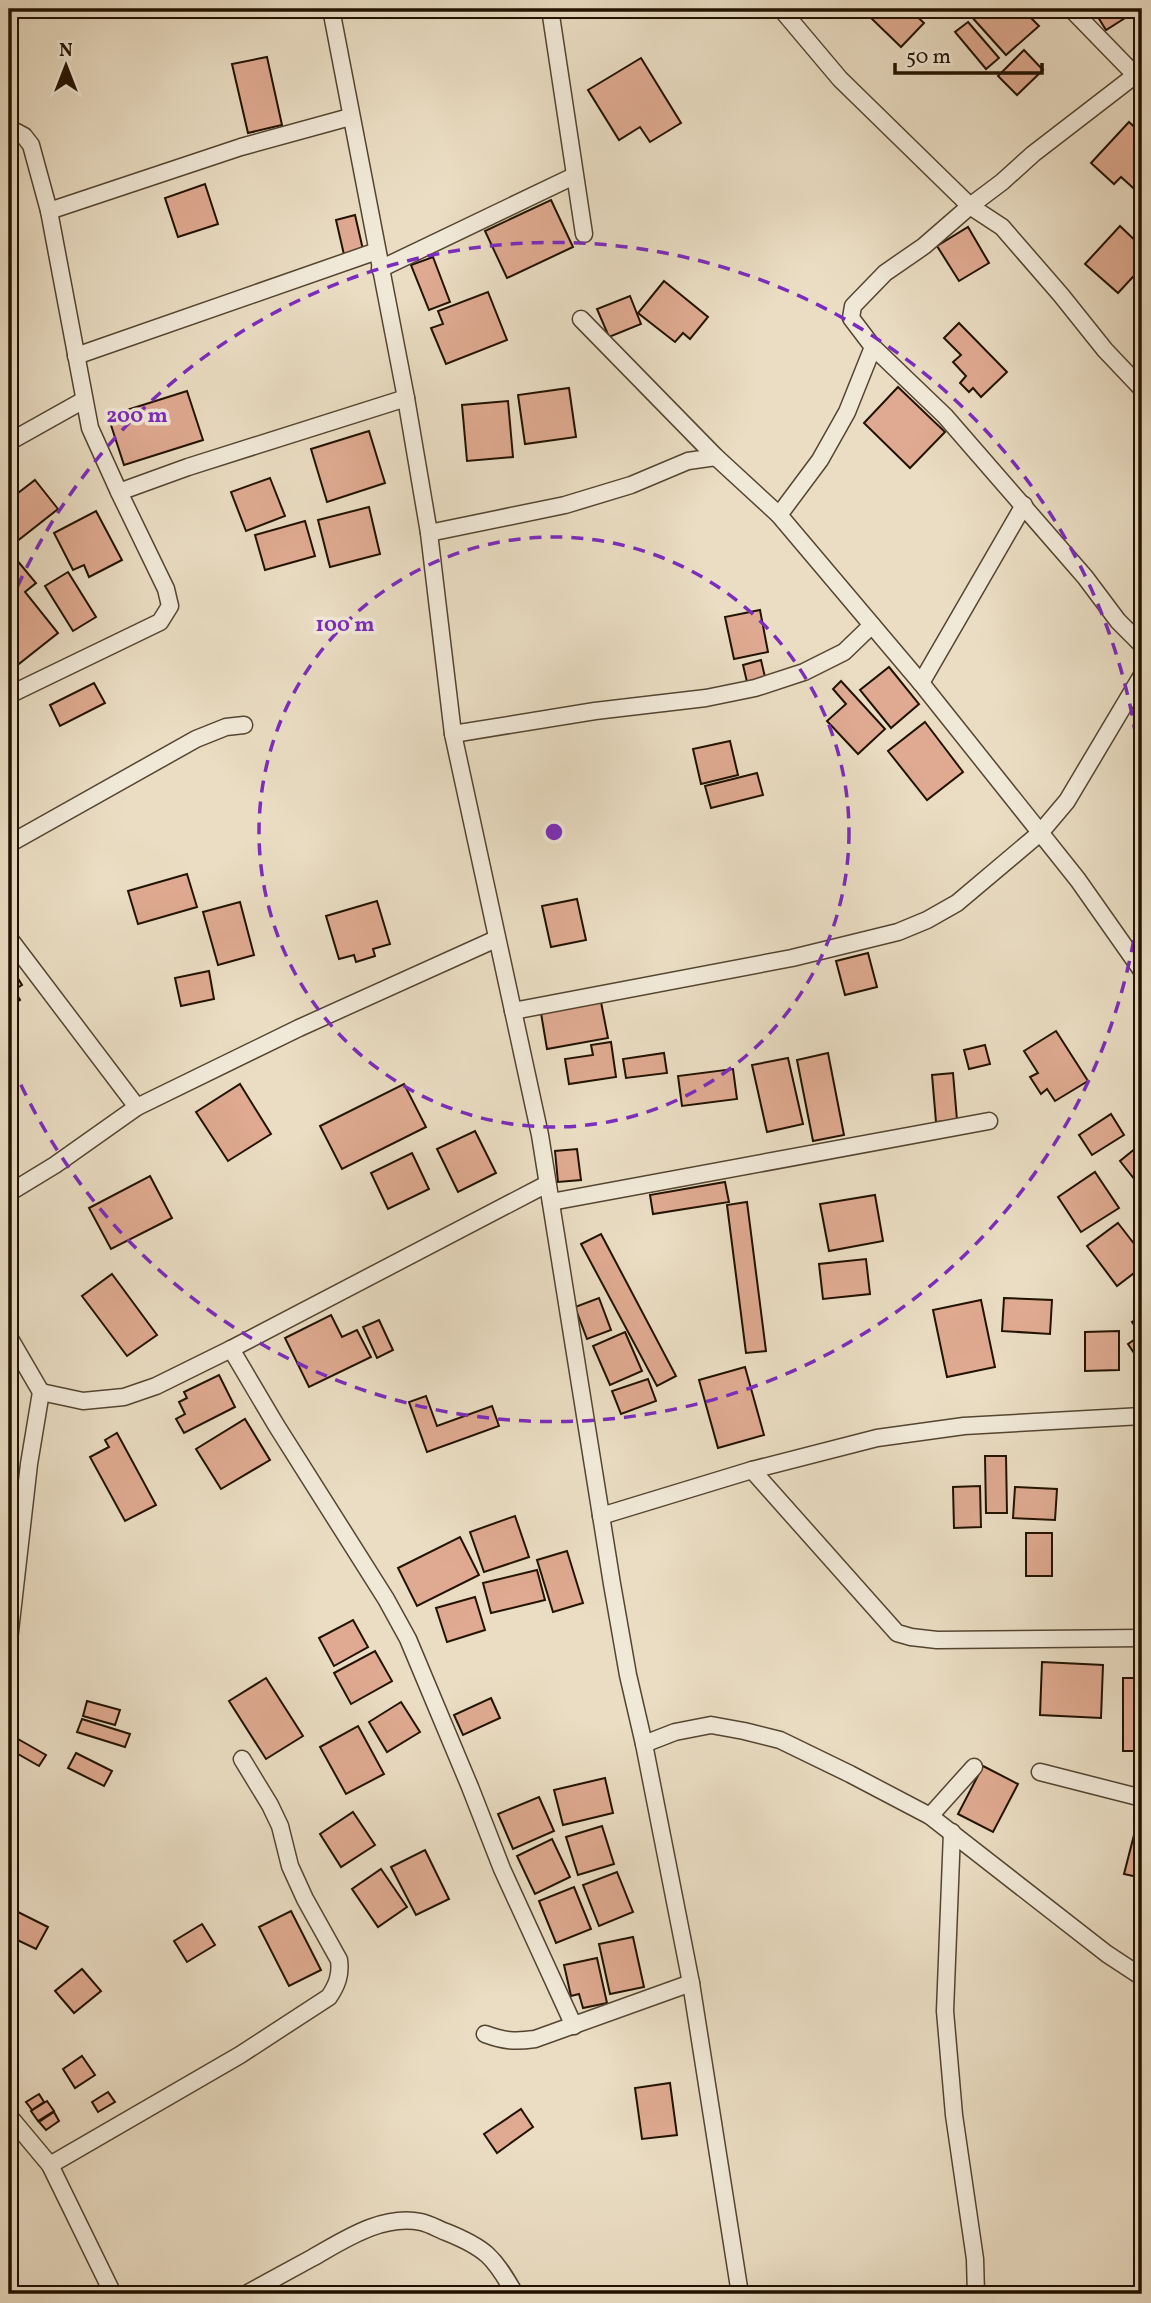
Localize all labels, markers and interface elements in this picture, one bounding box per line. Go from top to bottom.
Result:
north arrow [32,32,102,102]
scale bar [895,32,1042,76]
text: N [59,38,73,64]
text: 50 m [906,43,951,72]
text: 200 m [106,402,168,431]
text: 100 m [315,611,375,640]
centre of rings [542,820,566,844]

